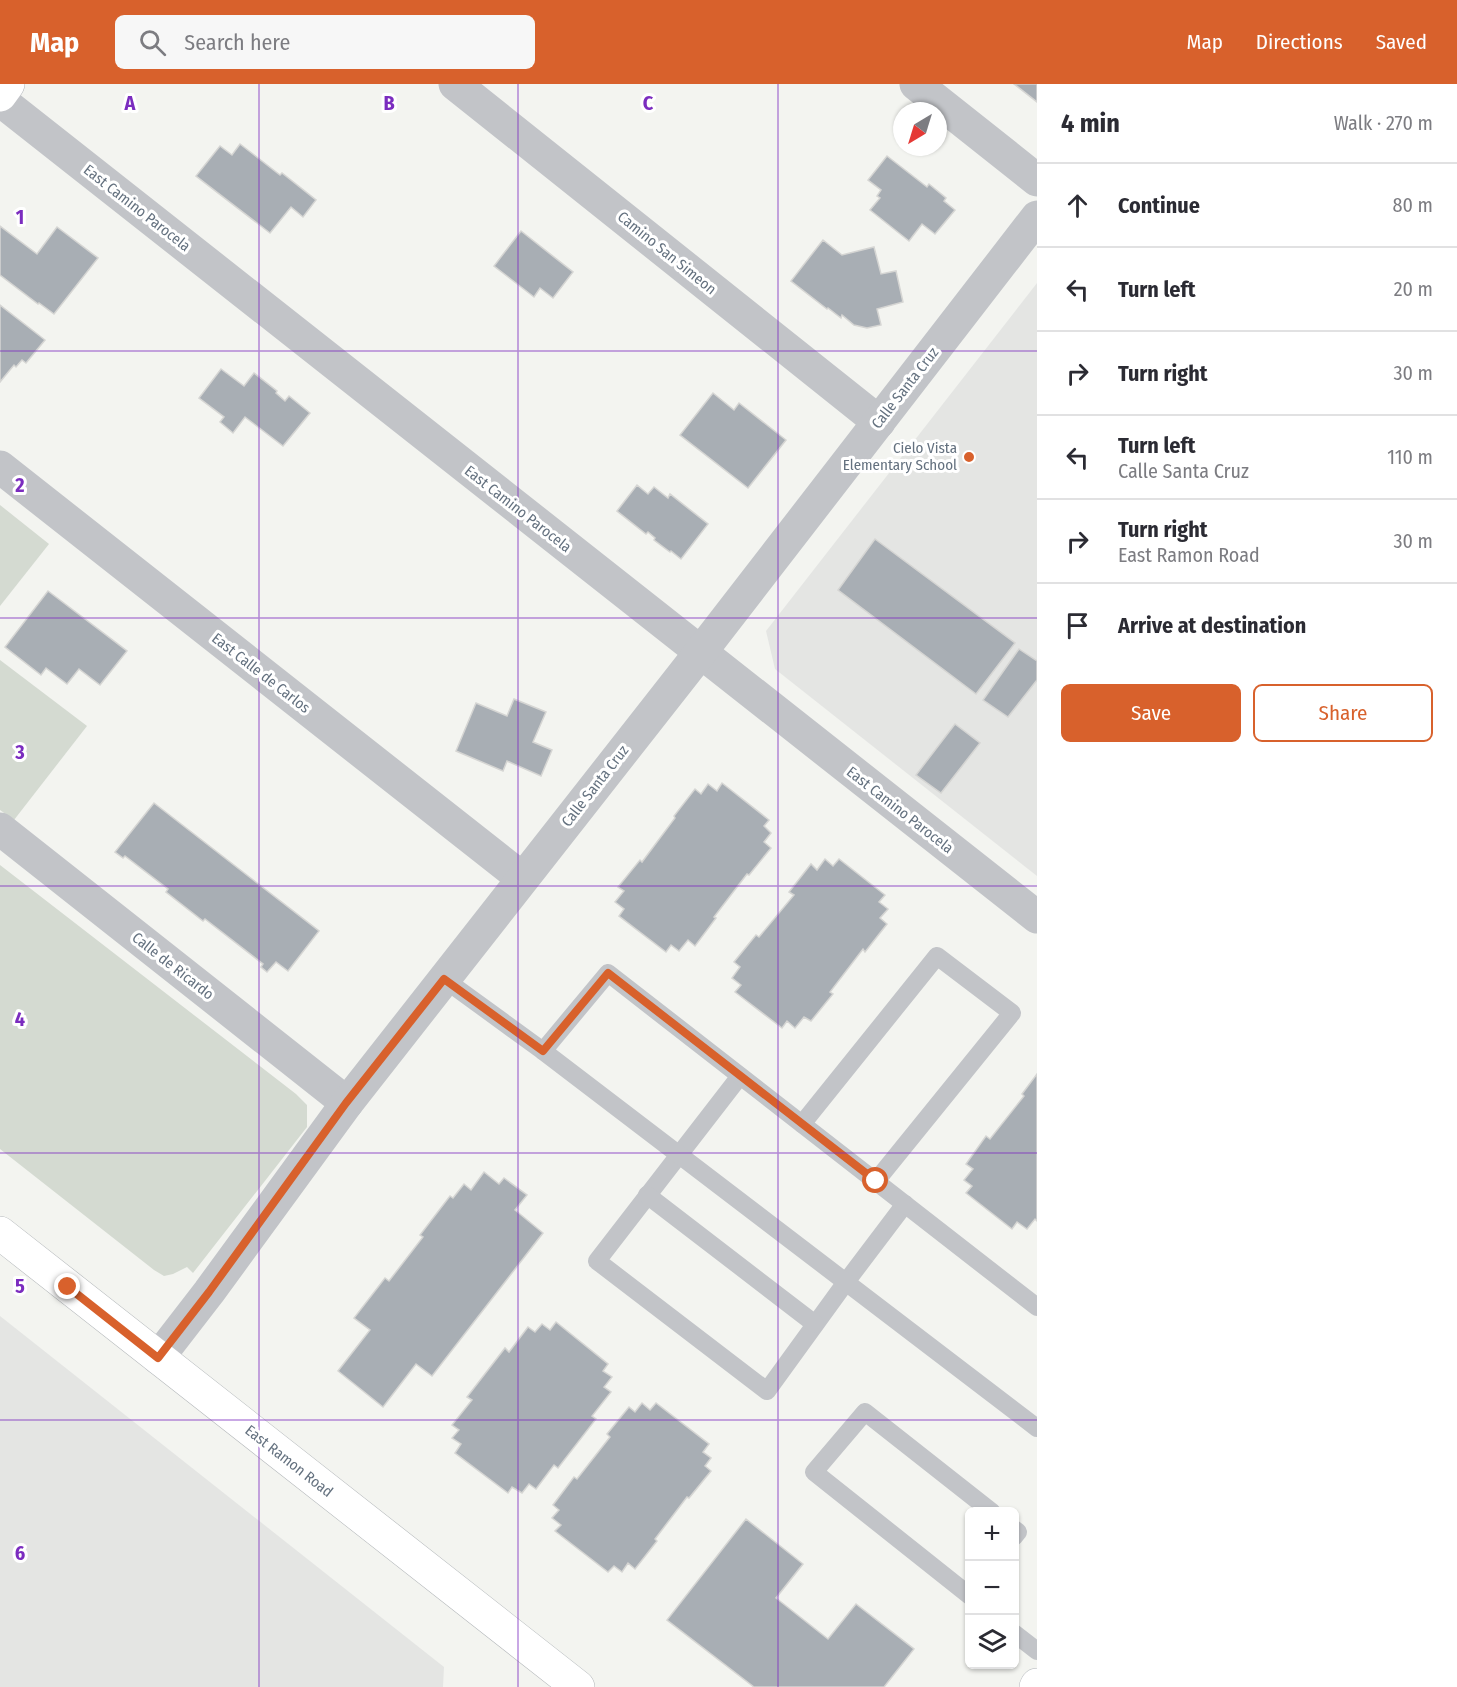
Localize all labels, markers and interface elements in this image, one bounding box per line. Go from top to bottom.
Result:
search box [115,15,535,69]
text: Map [30,26,79,59]
icon: search [136,26,169,59]
text: Search here [184,29,290,56]
text: Map [1186,29,1223,55]
text: Directions [1256,29,1343,55]
text: Saved [1376,29,1427,55]
text: A [124,91,137,115]
text: B [383,91,395,115]
text: C [643,91,654,115]
north arrow [893,102,947,156]
text: 4 min [1061,108,1120,139]
text: Walk · 270 m [1334,111,1433,135]
street label: East Camino Parocela [80,161,194,255]
icon: ahead [1061,189,1094,222]
text: Continue [1118,192,1200,219]
text: 80 m [1393,193,1433,217]
text: 1 [16,205,24,229]
street label: Camino San Simeon [614,208,720,298]
icon: left [1061,273,1094,306]
text: Turn left [1118,276,1196,303]
text: 20 m [1394,277,1433,301]
street label: Calle Santa Cruz [868,344,942,432]
icon: right [1061,357,1094,390]
text: Turn right [1118,360,1207,387]
text: 30 m [1393,361,1433,385]
text: Turn left [1118,432,1196,459]
place label: Cielo Vista Elementary School [843,439,957,474]
icon: left [1061,441,1094,474]
text: 110 m [1387,445,1433,469]
marker: Cielo Vista Elementary School [962,450,976,464]
text: Calle Santa Cruz [1118,459,1249,483]
street label: East Camino Parocela [461,462,575,556]
text: 2 [14,473,25,497]
text: Turn right [1118,516,1207,543]
icon: right [1061,525,1094,558]
text: 30 m [1393,529,1433,553]
text: East Ramon Road [1118,543,1260,567]
icon: arrive [1061,609,1094,642]
text: Arrive at destination [1118,612,1306,639]
street label: East Calle de Carlos [208,629,314,717]
button: Save [1061,684,1241,742]
button: Share [1253,684,1433,742]
text: 3 [14,740,25,764]
street label: Calle Santa Cruz [558,742,632,830]
street label: East Camino Parocela [843,763,957,857]
street label: Calle de Ricardo [129,929,218,1004]
text: 4 [15,1007,25,1031]
route start [862,1167,888,1193]
route end [54,1273,80,1299]
text: 5 [15,1274,25,1298]
street label: East Ramon Road [242,1421,336,1501]
map controls [965,1507,1019,1669]
button: + [965,1507,1019,1561]
text: 6 [15,1541,25,1565]
button: − [965,1561,1019,1615]
button: layers [965,1615,1019,1669]

